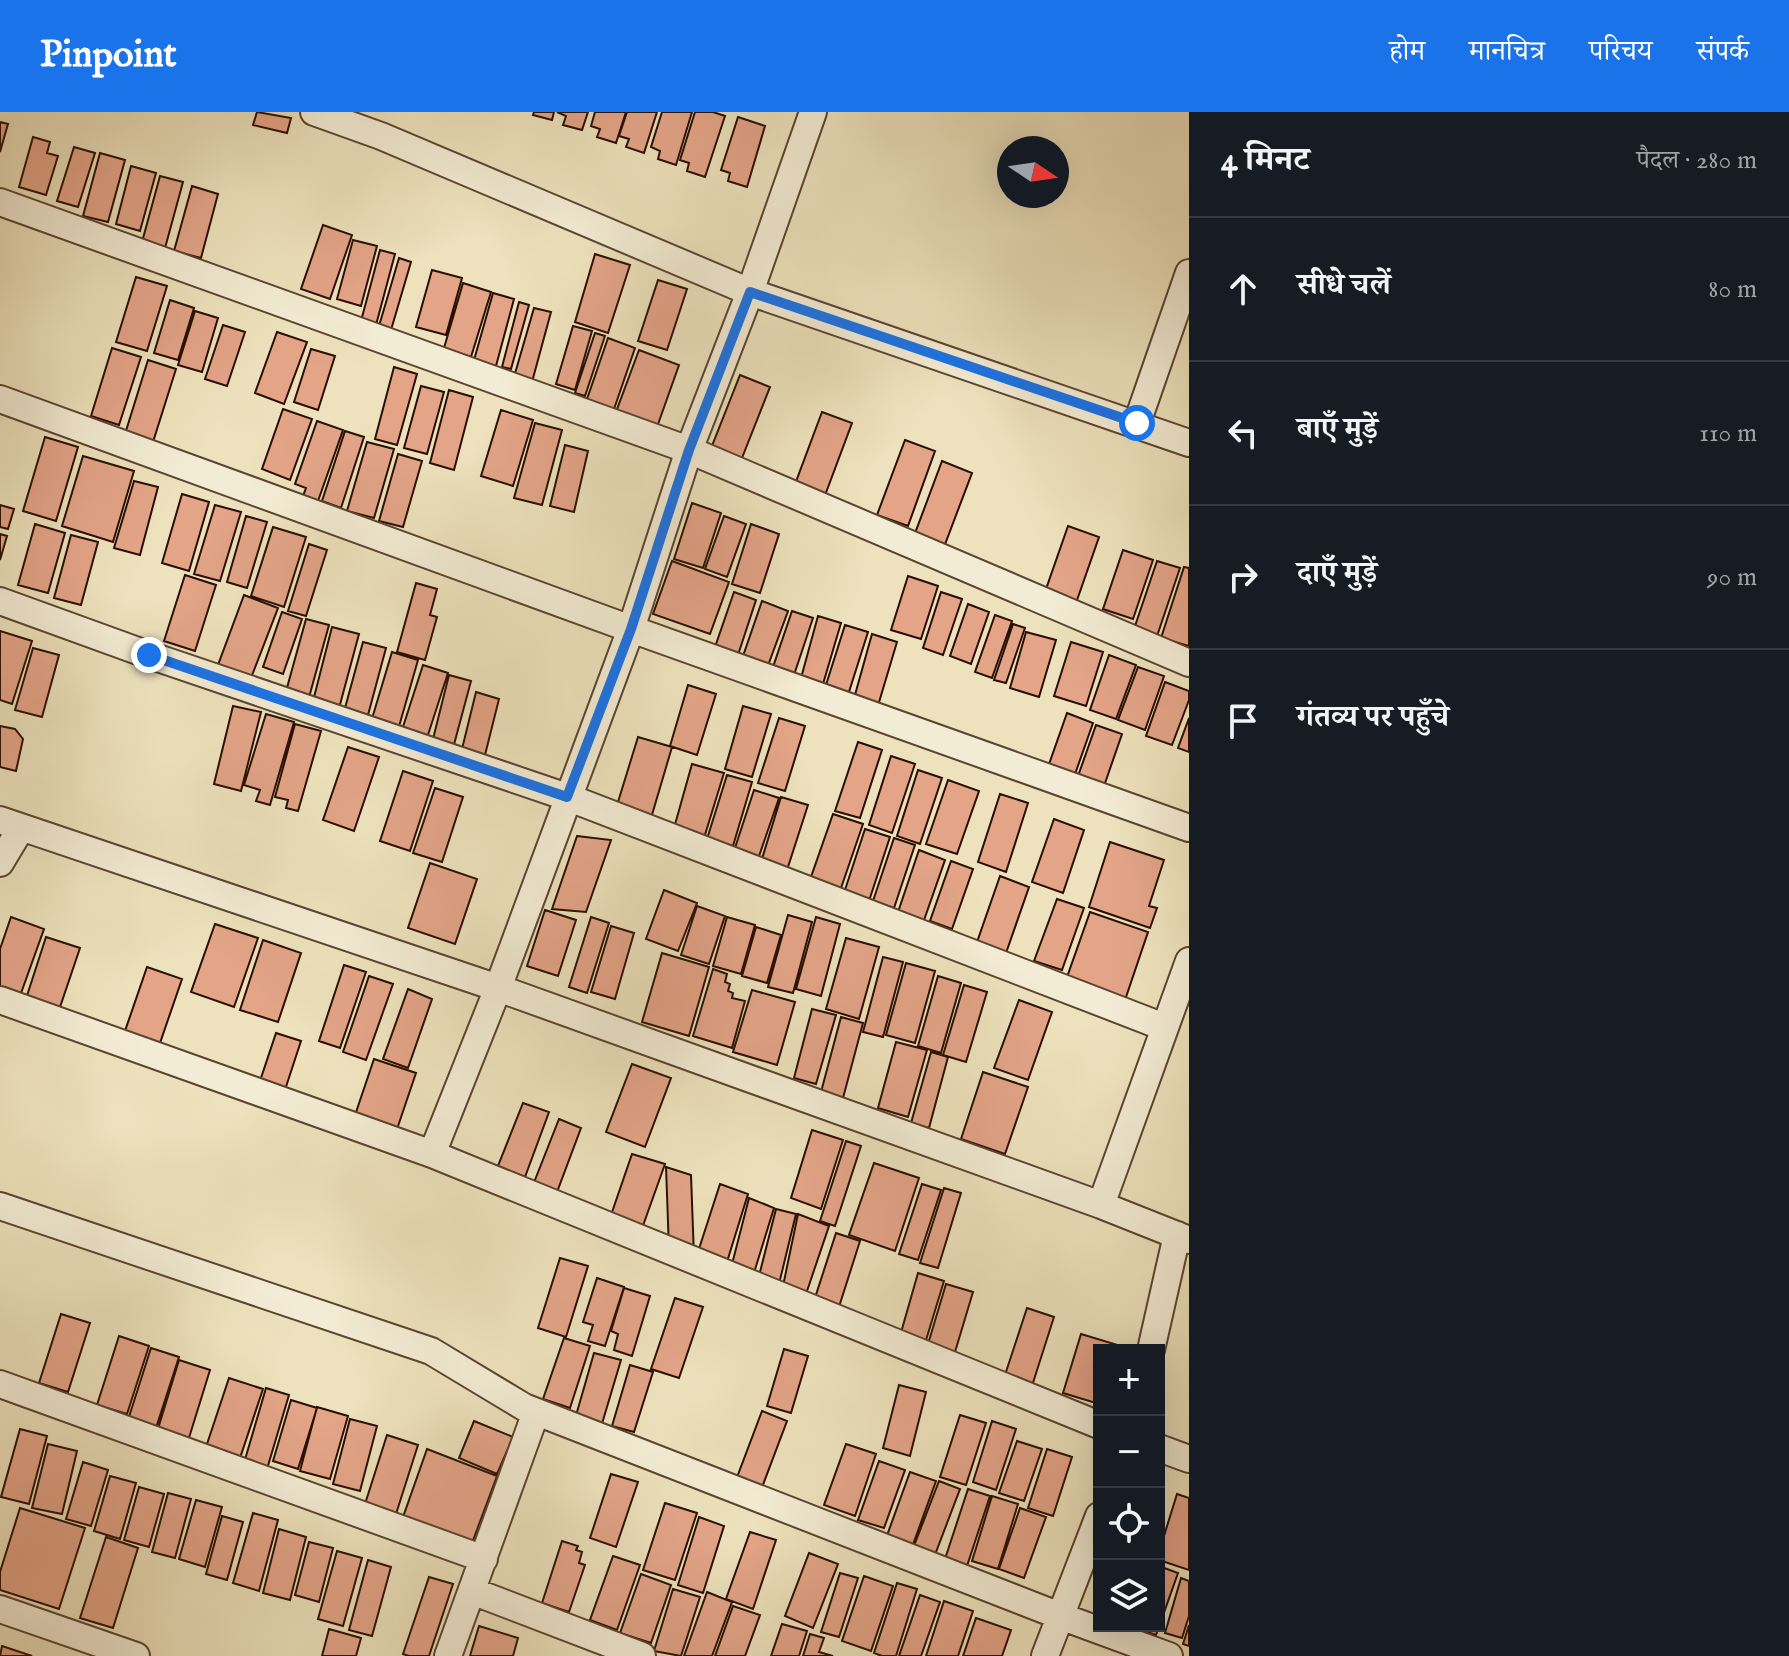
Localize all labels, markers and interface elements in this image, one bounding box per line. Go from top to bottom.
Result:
text: Pinpoint [40,32,177,80]
text: होम [1389,35,1425,70]
text: मानचित्र [1469,35,1545,70]
text: परिचय [1589,35,1652,70]
text: संपर्क [1696,35,1749,70]
north arrow [997,136,1069,208]
text: 4 मिनट [1221,139,1310,182]
text: पैदल · 280 m [1636,144,1757,177]
icon: ahead [1221,267,1265,311]
text: सीधे चलें [1297,267,1391,305]
text: 80 m [1708,273,1757,306]
route start [1119,405,1155,441]
icon: left [1221,411,1265,455]
text: बाएँ मुड़ें [1297,411,1378,449]
text: 110 m [1699,417,1757,450]
icon: right [1221,555,1265,599]
text: दाएँ मुड़ें [1297,555,1377,593]
text: 90 m [1707,561,1757,594]
route end [131,637,167,673]
icon: arrive [1221,699,1265,743]
text: गंतव्य पर पहुँचे [1297,699,1449,737]
map controls [1093,1344,1165,1632]
button: + [1093,1344,1165,1416]
button: − [1093,1416,1165,1488]
button: locate [1093,1488,1165,1560]
button: layers [1093,1560,1165,1632]

